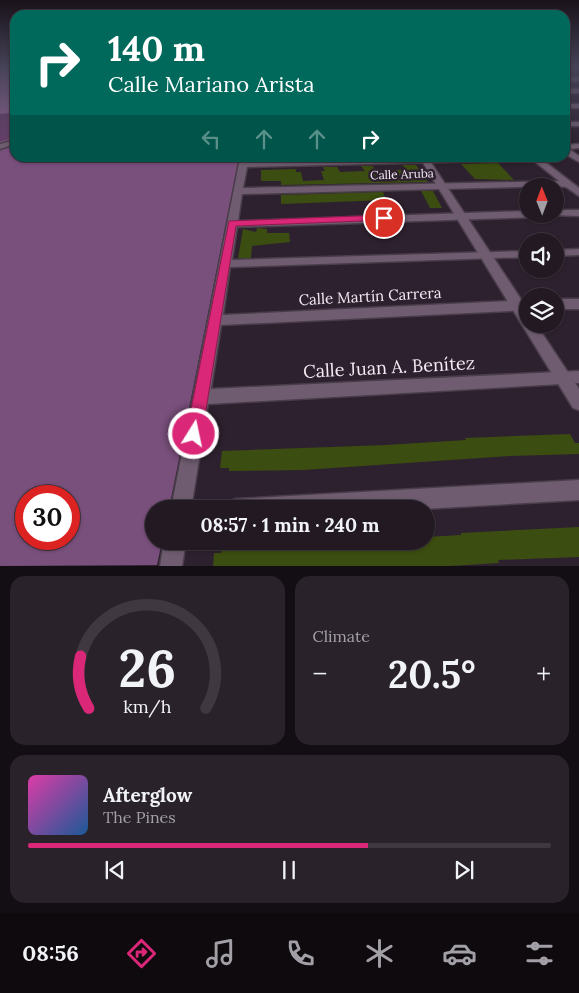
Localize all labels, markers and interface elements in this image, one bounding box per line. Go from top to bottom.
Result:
text: 140 m [108,26,205,71]
icon: right [25,30,90,95]
text: Calle Mariano Arista [108,70,315,98]
icon: left [197,125,225,153]
icon: ahead [250,125,278,153]
icon: ahead [303,125,331,153]
icon: right [356,125,384,153]
street label: Calle Aruba [370,165,434,183]
north arrow [519,178,564,222]
map controls [519,178,564,333]
pin [363,197,405,239]
icon: arrive [370,204,398,232]
button: sound [519,233,564,278]
street label: Calle Martín Carrera [298,283,442,309]
button: layers [519,288,564,333]
street label: Calle Juan A. Benítez [302,351,476,383]
position arrow [167,407,219,459]
speed limit sign: 30 [15,485,80,550]
text: 08:57 · 1 min · 240 m [200,513,380,537]
text: Climate [313,626,370,646]
text: 26 [118,635,176,701]
text: 20.5° [388,650,476,698]
text: − [313,656,327,692]
text: + [536,656,551,692]
text: km/h [123,695,172,718]
text: Afterglow [103,783,192,807]
text: The Pines [103,807,176,827]
icon: previous [101,856,129,884]
icon: pause [275,856,303,884]
icon: next [450,856,478,884]
icon: directions [124,936,159,971]
icon: music [203,936,238,971]
icon: phone [283,936,318,971]
icon: climate [362,936,397,971]
icon: car [442,936,477,971]
icon: filters [522,936,557,971]
text: 08:56 [22,939,79,967]

